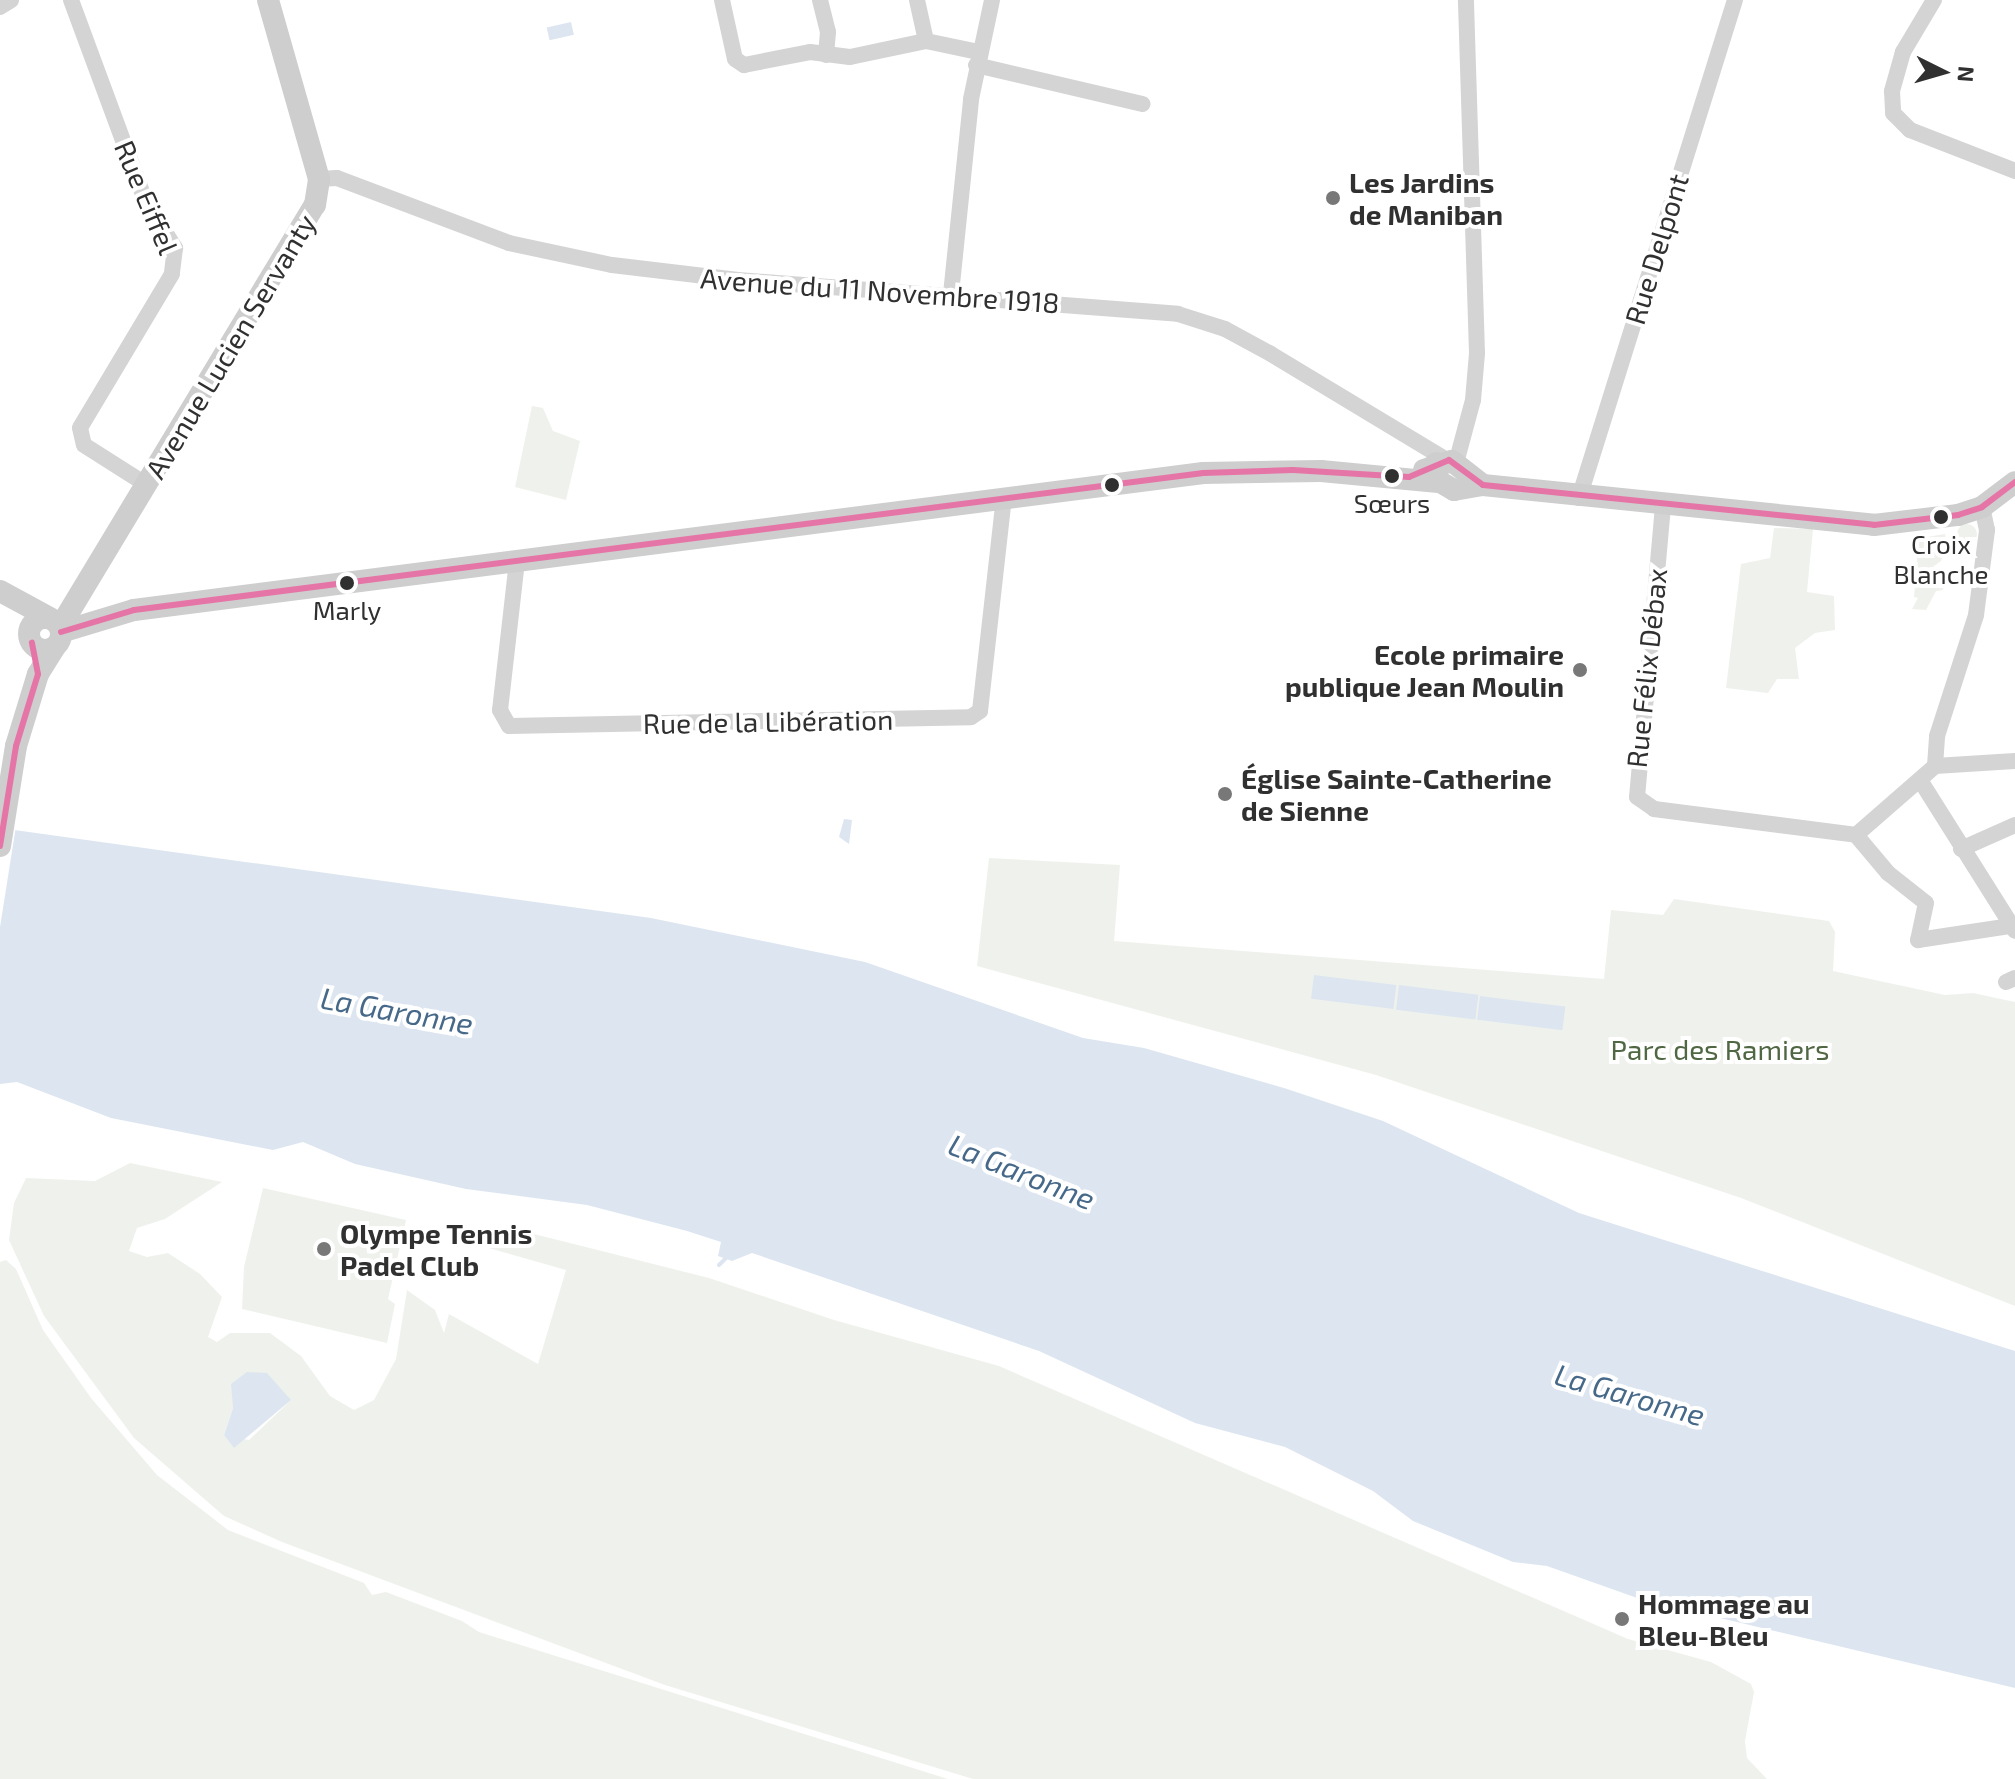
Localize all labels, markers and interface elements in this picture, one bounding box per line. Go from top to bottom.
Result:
north arrow [1903,32,1983,112]
text: N [1953,65,1981,83]
street label: Rue Eiffel [108,135,186,259]
place label: Les Jardins de Maniban [1349,165,1503,231]
street label: Rue Delpont [1617,170,1695,328]
marker: Les Jardins de Maniban [1324,189,1342,207]
street label: Avenue Lucien Servanty [138,208,322,484]
street label: Avenue du 11 Novembre 1918 [699,261,1061,319]
marker: Sœurs [1384,468,1400,484]
unlabelled marker [1104,477,1120,493]
place label: Sœurs [1354,487,1430,519]
marker: Croix Blanche [1933,509,1949,525]
place label: Croix Blanche [1893,528,1989,590]
street label: Rue Félix Débax [1619,567,1673,769]
marker: Marly [339,575,355,591]
place label: Marly [313,594,381,626]
place label: Ecole primaire publique Jean Moulin [1284,637,1564,703]
marker: Ecole primaire publique Jean Moulin [1571,661,1589,679]
street label: Rue de la Libération [642,702,894,740]
place label: Église Sainte-Catherine de Sienne [1241,761,1552,827]
marker: Église Sainte-Catherine de Sienne [1216,785,1234,803]
water label: La Garonne [318,979,476,1041]
park label: Parc des Ramiers [1611,1032,1829,1066]
water label: La Garonne [944,1125,1100,1217]
place label: Olympe Tennis Padel Club [340,1216,533,1282]
marker: Olympe Tennis Padel Club [315,1240,333,1258]
water label: La Garonne [1551,1355,1709,1433]
place label: Hommage au Bleu-Bleu [1638,1586,1810,1652]
marker: Hommage au Bleu-Bleu [1613,1610,1631,1628]

